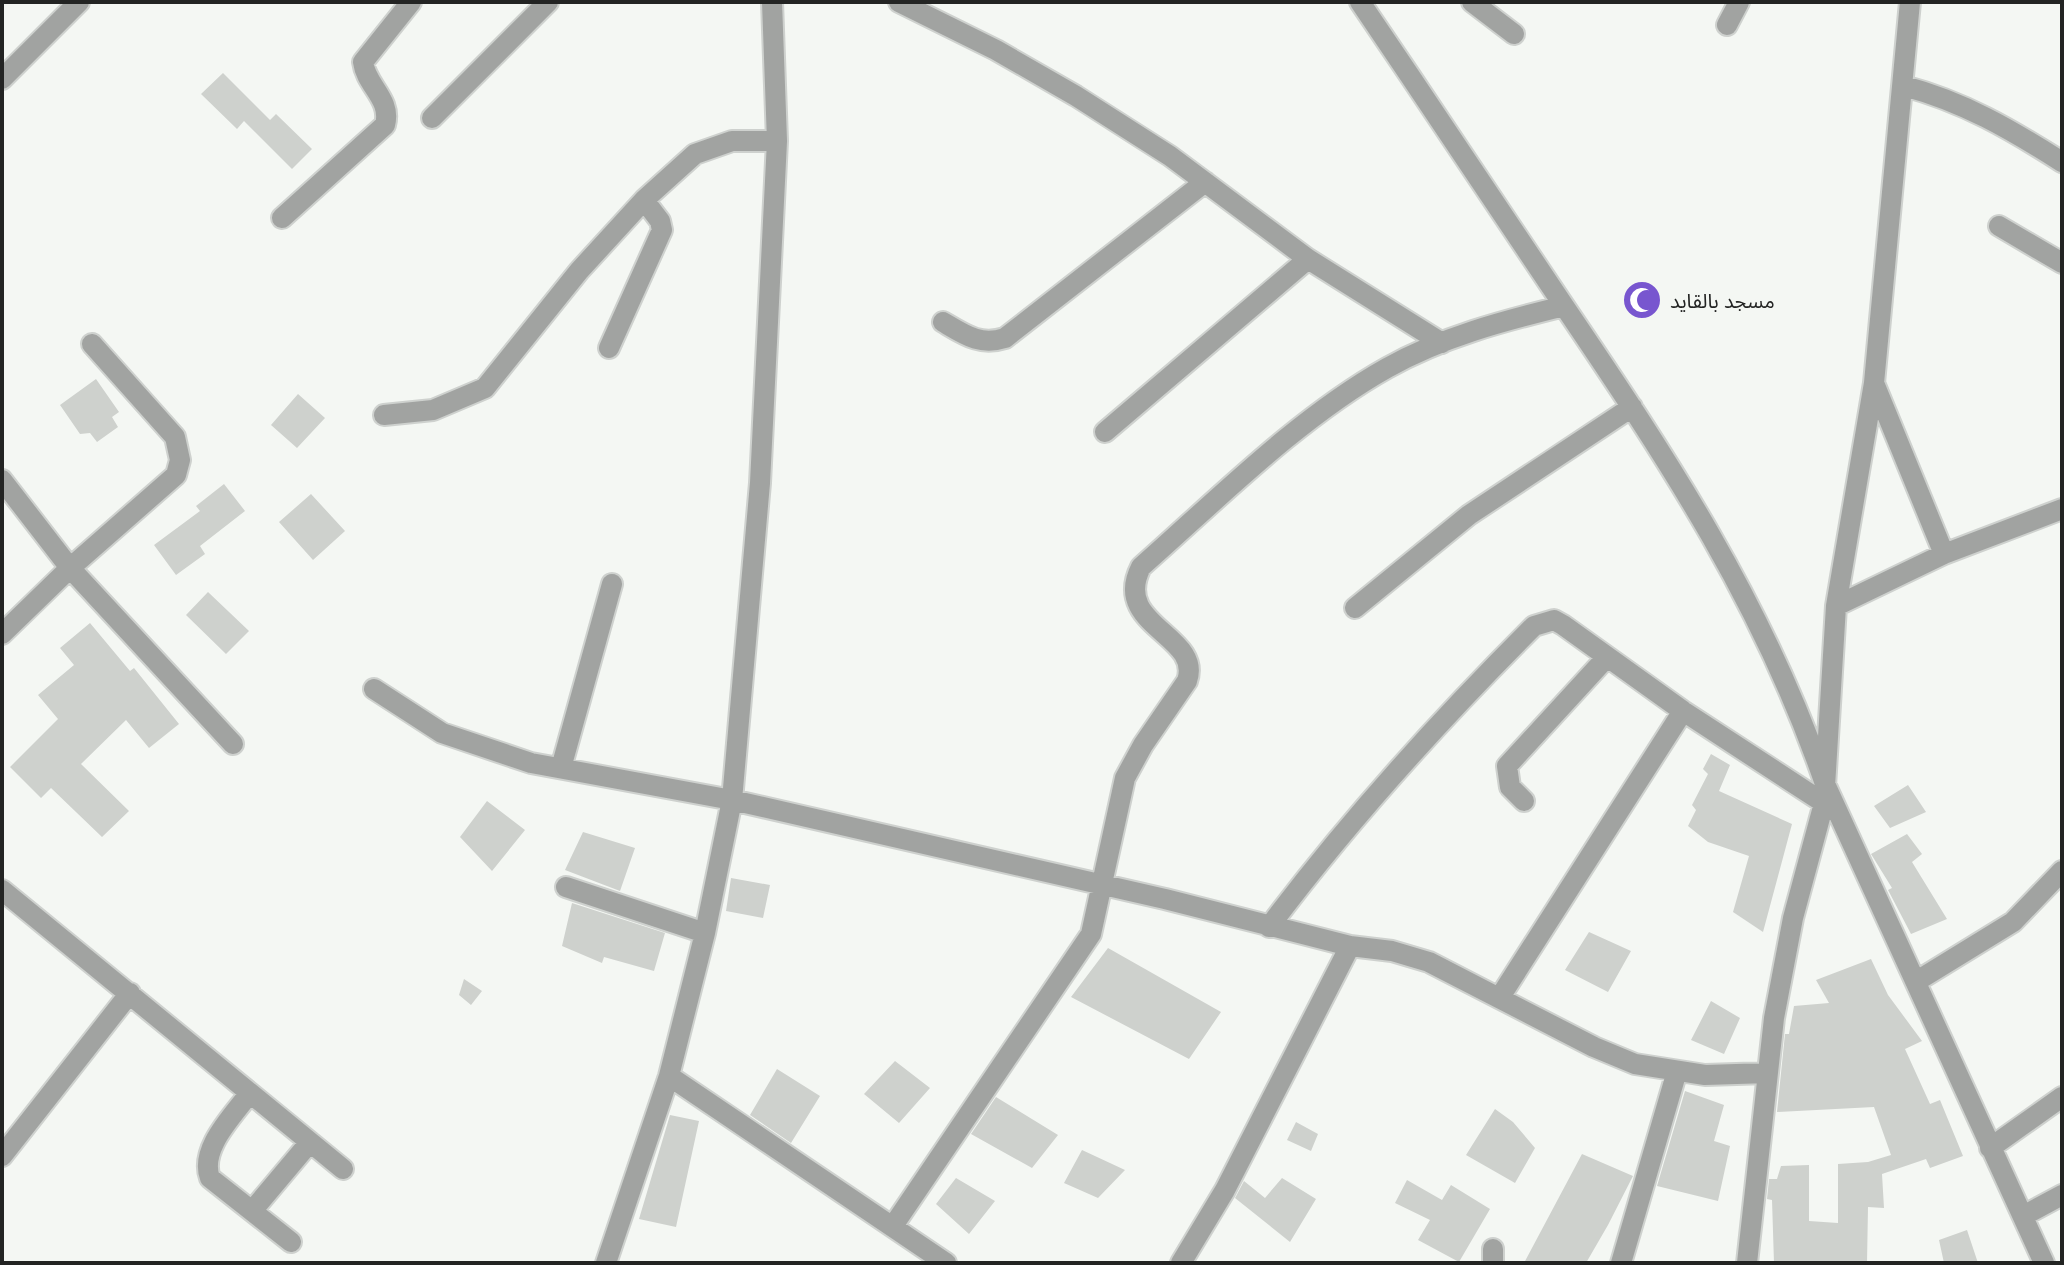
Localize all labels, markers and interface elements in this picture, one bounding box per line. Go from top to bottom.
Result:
mosque icon: مسجد بالقايد [1621,279,1663,321]
place label: مسجد بالقايد [1670,287,1775,314]

